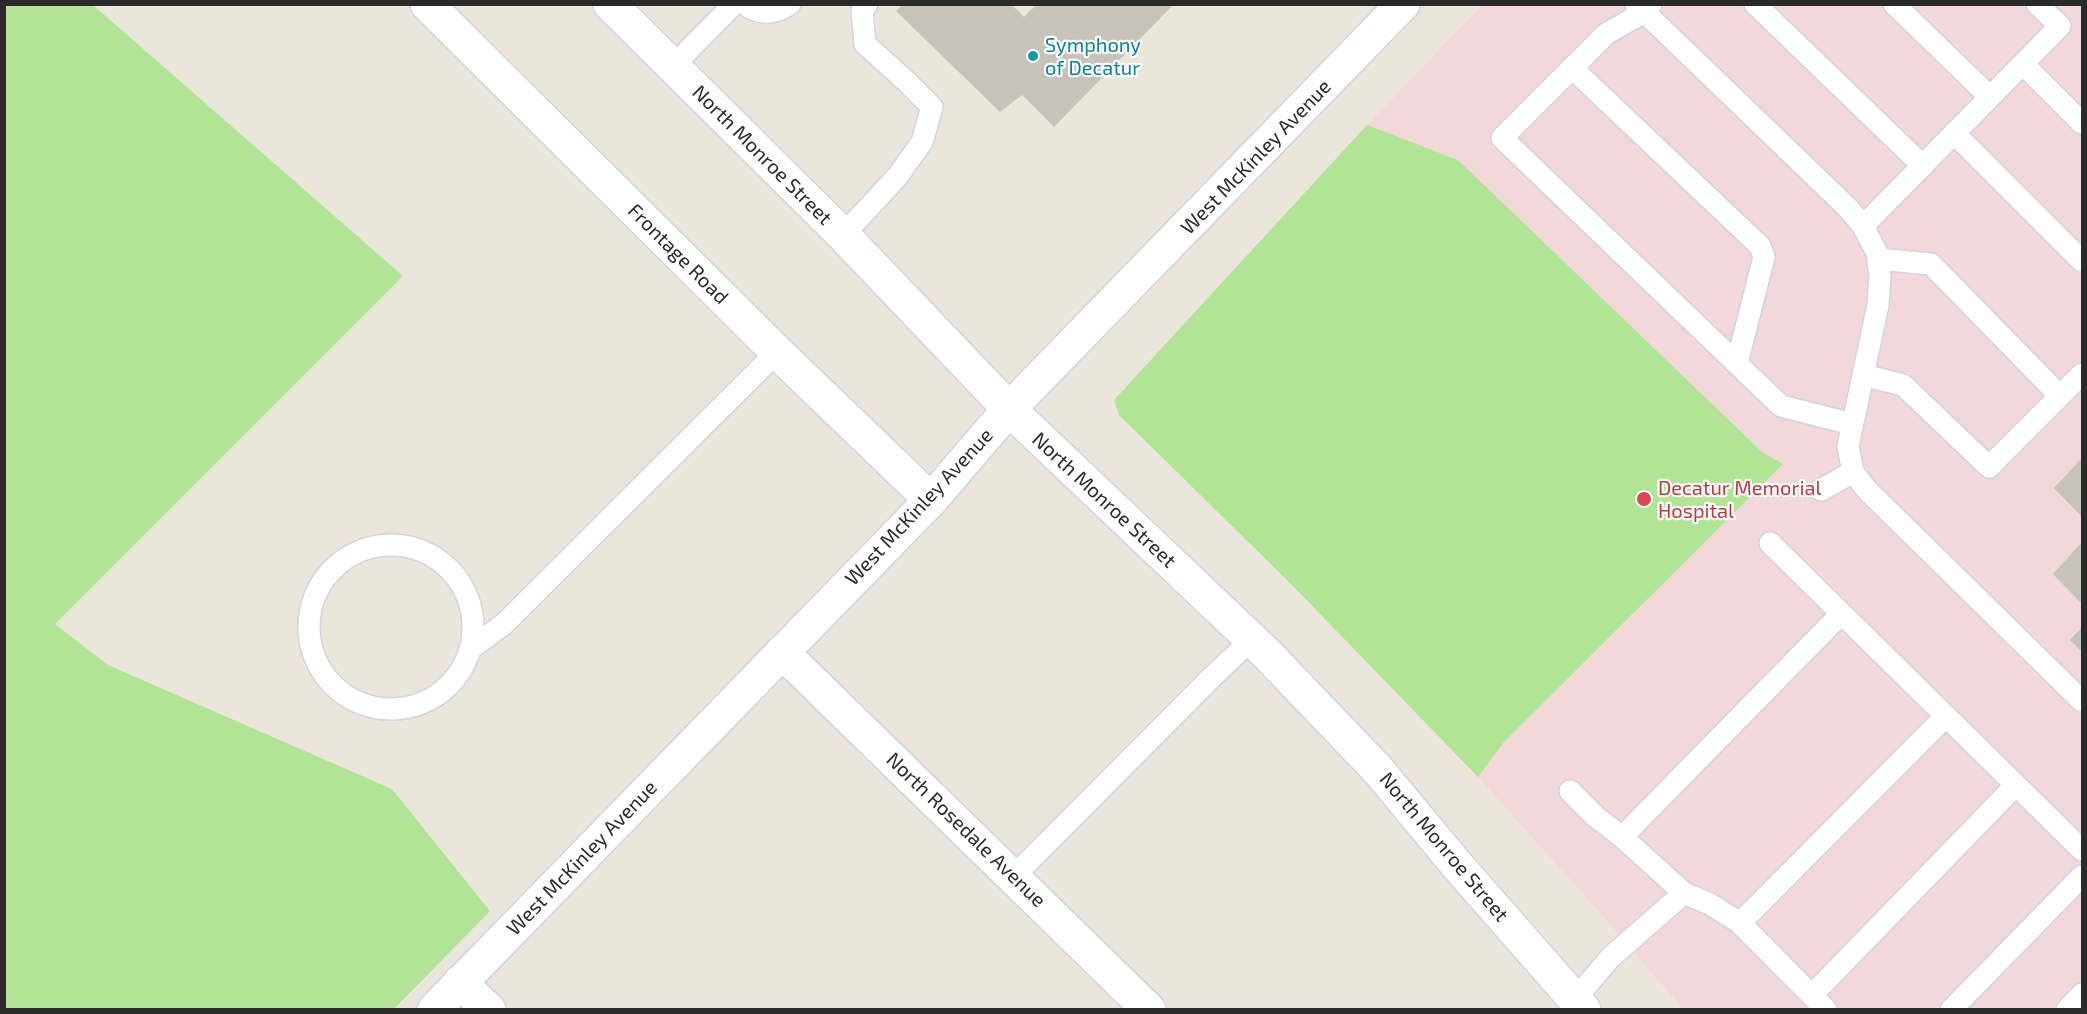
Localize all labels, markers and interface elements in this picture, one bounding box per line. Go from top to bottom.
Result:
place label: Symphony of Decatur [1045,33,1141,80]
marker: Symphony of Decatur [1026,49,1040,63]
street label: West McKinley Avenue [1176,75,1336,239]
street label: North Monroe Street [687,80,837,230]
street label: Frontage Road [623,199,733,309]
street label: West McKinley Avenue [840,423,998,591]
street label: North Monroe Street [1027,427,1181,573]
place label: Decatur Memorial Hospital [1658,476,1821,523]
marker: Decatur Memorial Hospital [1635,490,1653,508]
street label: North Rosedale Avenue [881,748,1051,912]
street label: North Monroe Street [1375,767,1513,927]
street label: West McKinley Avenue [502,776,662,940]

